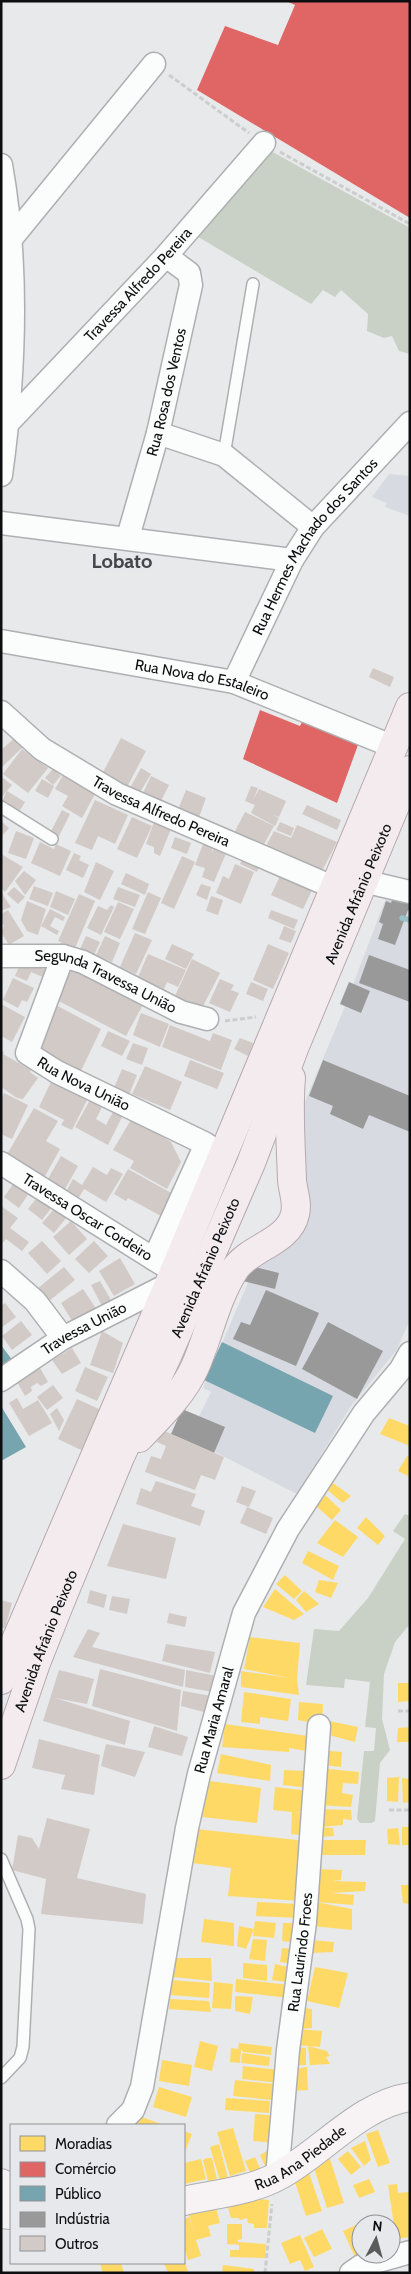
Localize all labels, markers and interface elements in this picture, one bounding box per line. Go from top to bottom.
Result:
street label: Travessa Alfredo Pereira [81,223,196,345]
street label: Rua Rosa dos Ventos [143,326,190,458]
street label: Rua Hermes Machado dos Santos [249,455,381,638]
district label: Lobato [92,549,152,573]
street label: Rua Nova do Estaleiro [134,656,272,704]
street label: Travessa Alfredo Pereira [89,772,233,851]
street label: Avenida Afrânio Peixoto [321,821,396,967]
street label: Segunda Travessa União [35,947,179,1017]
street label: Rua Nova União [34,1053,133,1115]
street label: Travessa Oscar Cordeiro [19,1170,156,1265]
street label: Avenida Afrânio Peixoto [167,1195,244,1340]
street label: Travessa União [38,1298,130,1359]
street label: Avenida Afrânio Peixoto [11,1567,81,1714]
street label: Rua Maria Amaral [191,1664,238,1776]
street label: Rua Laurindo Froes [284,1892,316,2013]
street label: Rua Ana Piedade [252,2121,350,2194]
legend [10,2124,185,2264]
text: Moradias [55,2135,112,2153]
text: Comércio [55,2160,116,2178]
text: Público [55,2185,101,2203]
text: Indústria [55,2210,110,2228]
north arrow [351,2214,401,2264]
text: N [371,2217,383,2236]
text: Outros [55,2235,98,2253]

